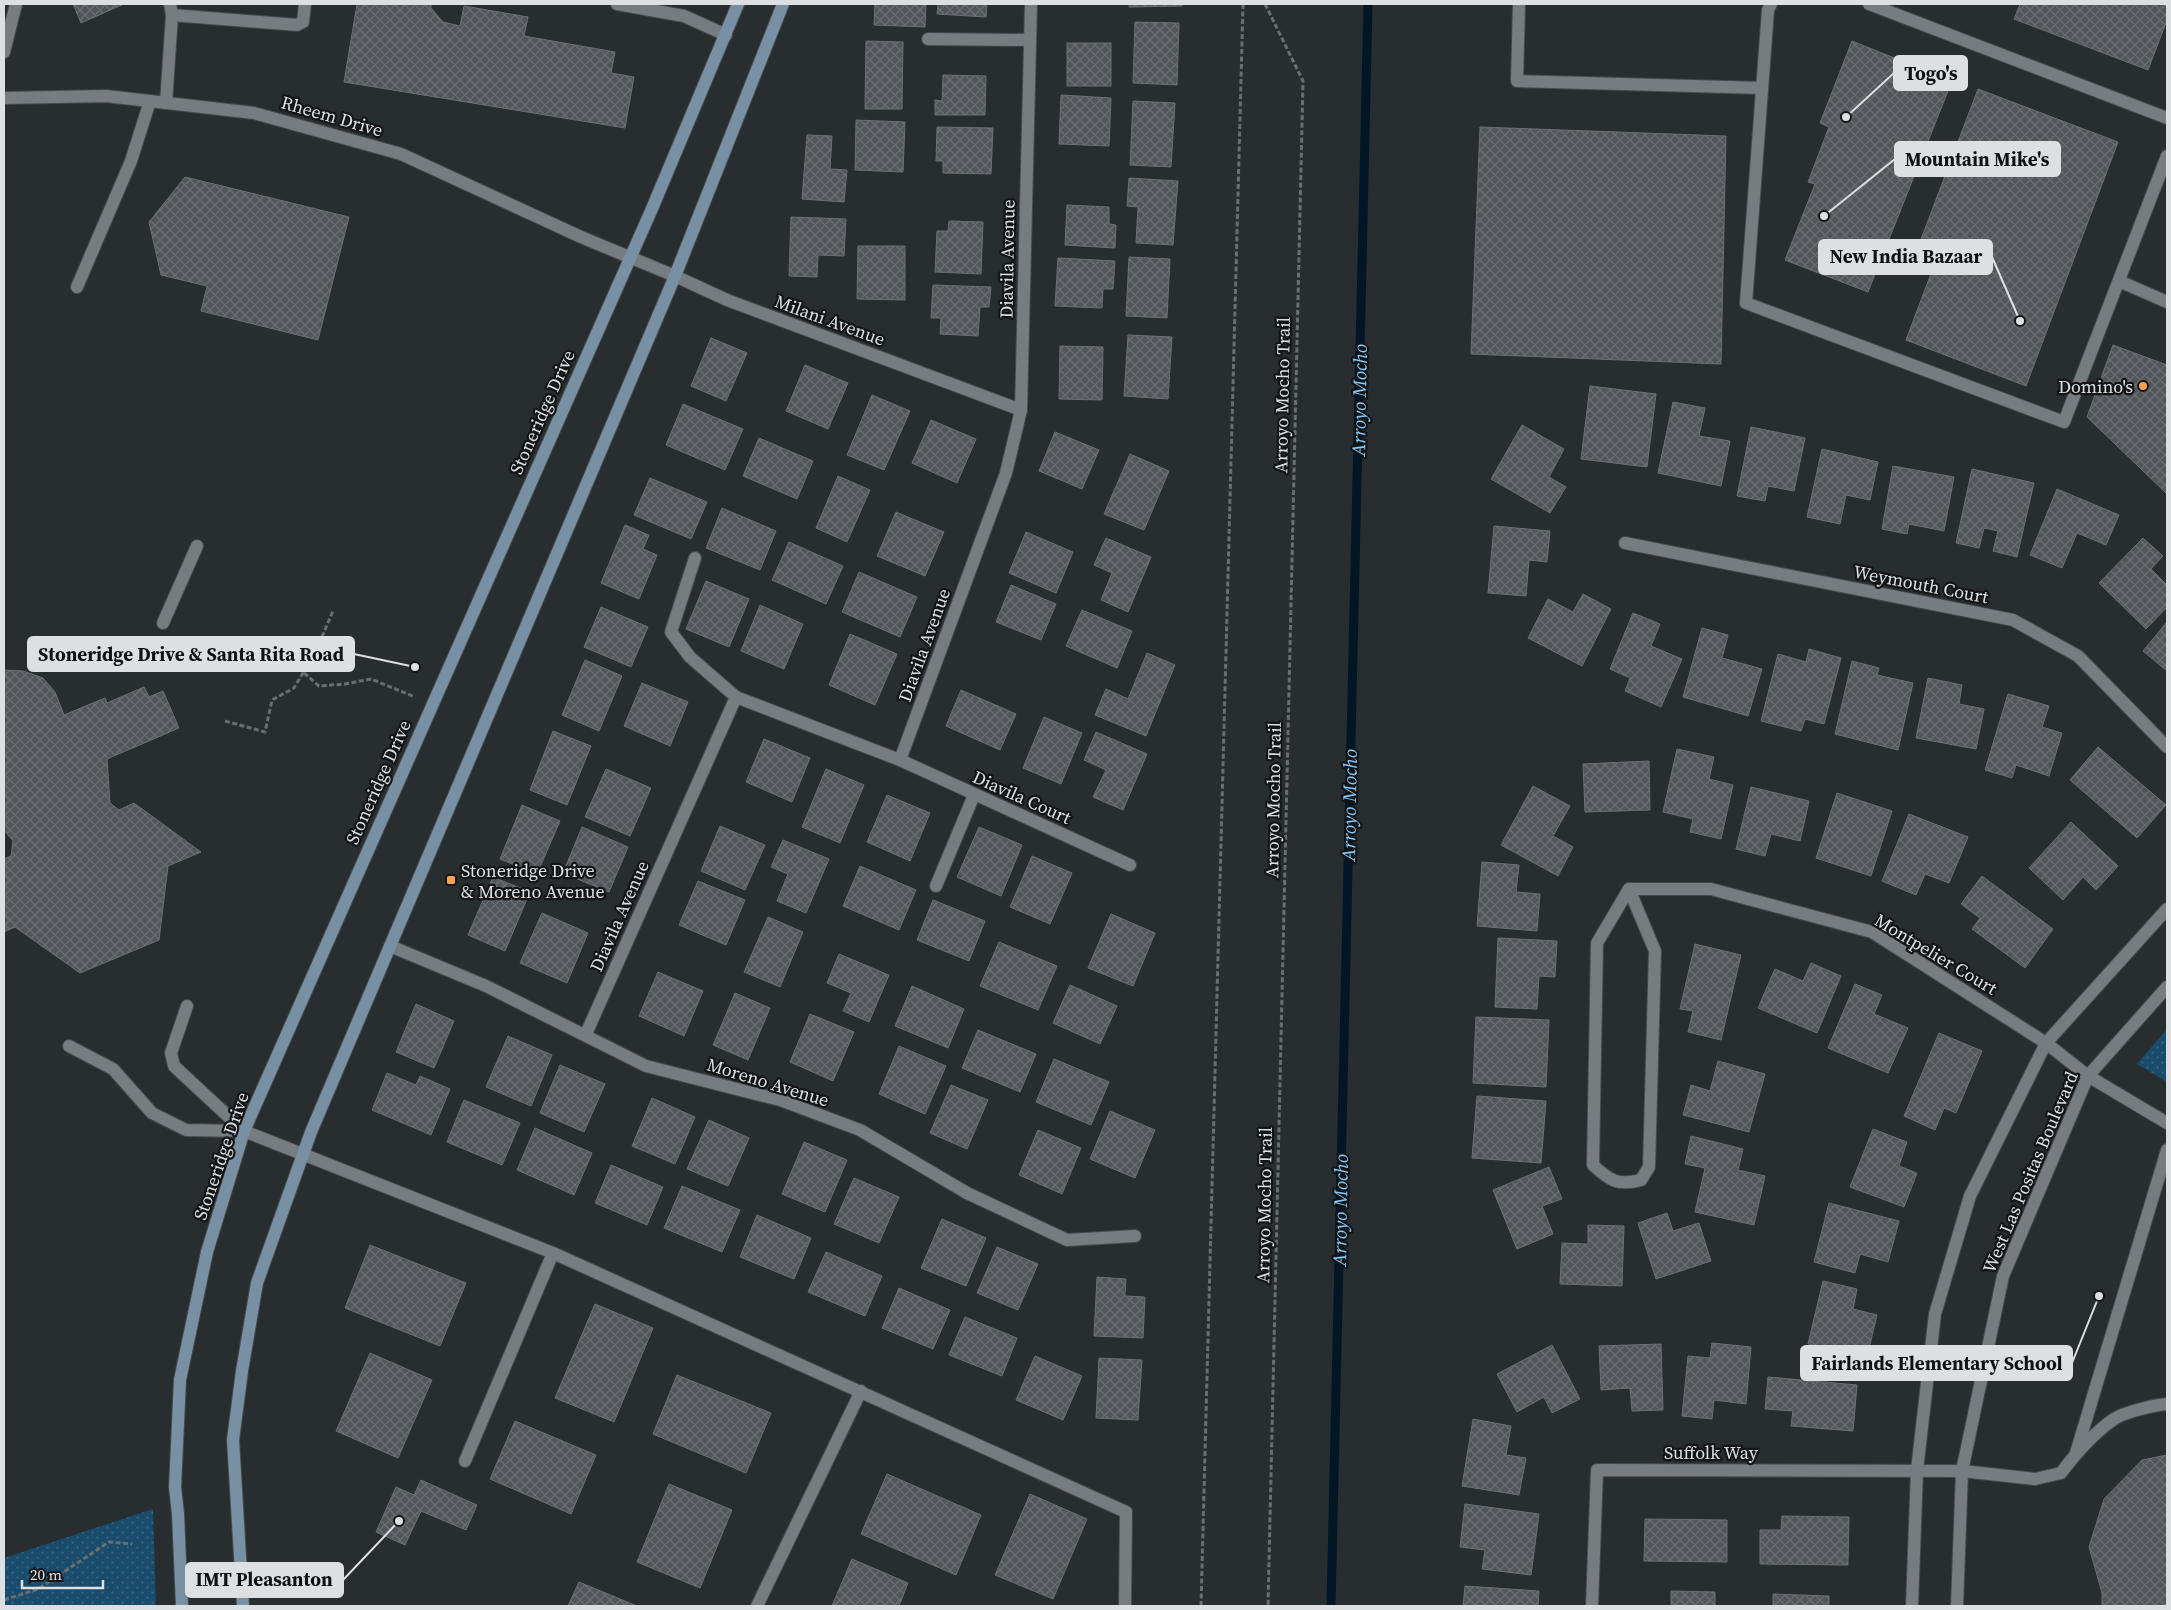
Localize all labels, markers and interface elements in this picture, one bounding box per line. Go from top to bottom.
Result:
callout: Togo's [1894,56,1967,90]
text: Togo's [1904,60,1958,86]
street label: Rheem Drive [278,90,386,142]
callout: Mountain Mike's [1895,142,2060,176]
text: Mountain Mike's [1905,146,2050,172]
street label: Diavila Avenue [993,199,1021,319]
callout: New India Bazaar [1819,240,1992,274]
text: New India Bazaar [1830,243,1983,269]
street label: Milani Avenue [771,289,889,351]
street label: Arroyo Mocho Trail [1268,317,1296,473]
water label: Arroyo Mocho [1345,344,1373,457]
street label: Stoneridge Drive [503,346,581,478]
place label: Domino's [2058,374,2133,399]
marker: Domino's [2137,380,2149,392]
street label: Weymouth Court [1851,559,1991,609]
street label: Diavila Avenue [892,585,956,705]
callout: Stoneridge Drive & Santa Rita Road [28,637,354,671]
text: Stoneridge Drive & Santa Rita Road [38,641,344,667]
street label: Stoneridge Drive [339,716,417,848]
street label: Arroyo Mocho Trail [1259,722,1287,878]
water label: Arroyo Mocho [1335,749,1363,862]
street label: Diavila Court [969,764,1075,830]
street label: Diavila Avenue [583,857,655,975]
place label: Stoneridge Drive & Moreno Avenue [461,858,605,904]
marker: Stoneridge Drive & Moreno Avenue [445,874,457,886]
street label: Montpelier Court [1870,907,2002,1001]
street label: Moreno Avenue [704,1052,832,1112]
street label: West Las Positas Boulevard [1976,1067,2084,1277]
street label: Stoneridge Drive [187,1089,255,1223]
street label: Arroyo Mocho Trail [1250,1127,1278,1283]
water label: Arroyo Mocho [1326,1154,1354,1267]
callout: Fairlands Elementary School [1801,1346,2072,1380]
text: Fairlands Elementary School [1811,1350,2063,1376]
street label: Suffolk Way [1664,1440,1759,1465]
scale bar [22,1558,104,1590]
callout: IMT Pleasanton [186,1563,343,1597]
text: 20 m [30,1564,62,1585]
text: IMT Pleasanton [195,1566,333,1592]

